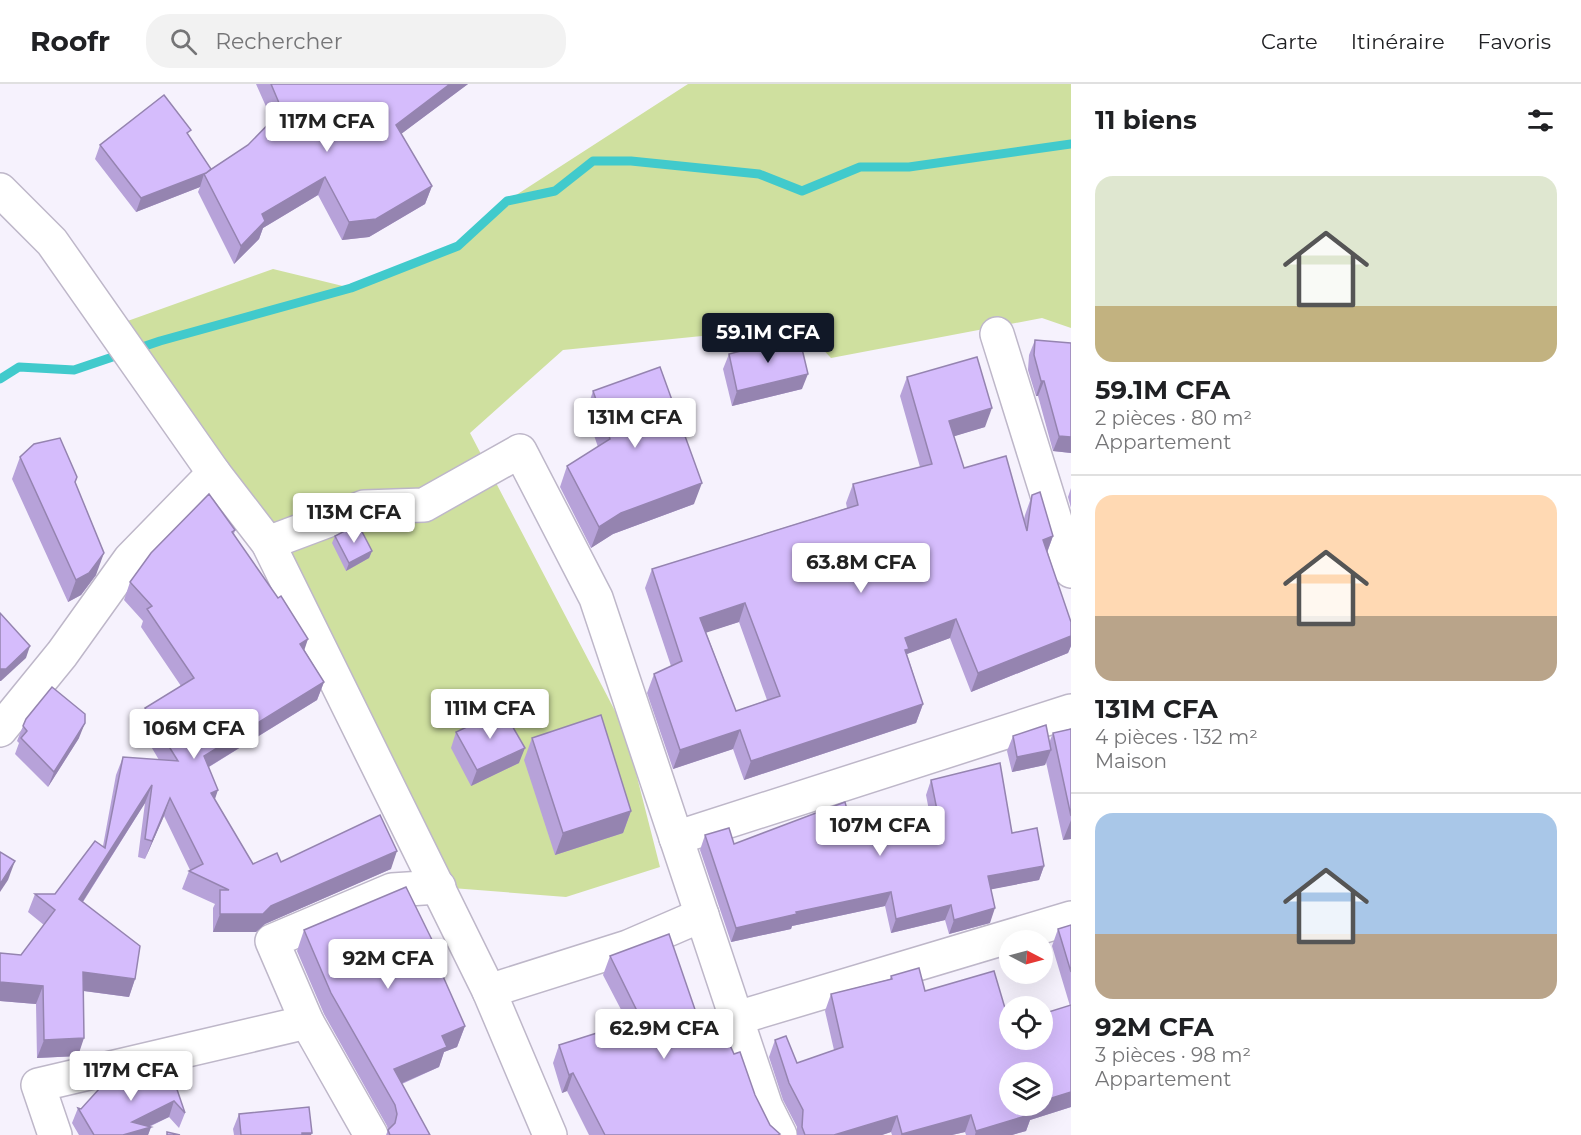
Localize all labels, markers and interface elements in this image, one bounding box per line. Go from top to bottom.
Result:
search box [146,14,566,68]
text: Roofr [30,24,110,58]
icon: search [167,25,200,58]
text: Rechercher [215,28,342,55]
text: Carte [1261,29,1318,54]
text: Itinéraire [1351,29,1445,54]
text: Favoris [1478,29,1551,54]
pin: 117M CFA [265,102,389,153]
text: 11 biens [1095,104,1197,136]
icon: filters [1524,104,1557,137]
text: 117M CFA [280,109,374,133]
icon: home [1272,215,1380,323]
pin: 59.1M CFA [699,313,837,364]
text: 59.1M CFA [716,320,820,344]
text: 59.1M CFA [1095,374,1230,406]
pin: 131M CFA [573,398,697,449]
text: 131M CFA [588,405,682,429]
text: 2 pièces · 80 m² [1095,406,1252,430]
text: Appartement [1095,430,1231,454]
pin: 113M CFA [292,493,416,544]
text: 113M CFA [307,500,401,524]
icon: home [1272,534,1380,642]
pin: 63.8M CFA [792,543,930,594]
text: 63.8M CFA [806,550,916,574]
pin: 111M CFA [428,689,552,740]
text: 131M CFA [1095,693,1218,725]
text: 111M CFA [445,696,535,720]
pin: 106M CFA [132,709,256,760]
text: 106M CFA [144,716,244,740]
text: 4 pièces · 132 m² [1095,725,1258,749]
text: Maison [1095,749,1167,773]
pin: 107M CFA [818,806,942,857]
text: 107M CFA [830,813,930,837]
icon: home [1272,852,1380,960]
north arrow [999,930,1053,984]
map controls [999,930,1053,1116]
pin: 92M CFA [333,939,443,990]
text: 92M CFA [342,946,434,970]
button: locate [999,996,1053,1050]
pin: 62.9M CFA [595,1009,733,1060]
text: 92M CFA [1095,1011,1214,1043]
text: 62.9M CFA [609,1016,719,1040]
text: 3 pièces · 98 m² [1095,1043,1251,1067]
pin: 117M CFA [69,1051,193,1102]
text: 117M CFA [84,1058,178,1082]
button: layers [999,1062,1053,1116]
text: Appartement [1095,1067,1231,1091]

